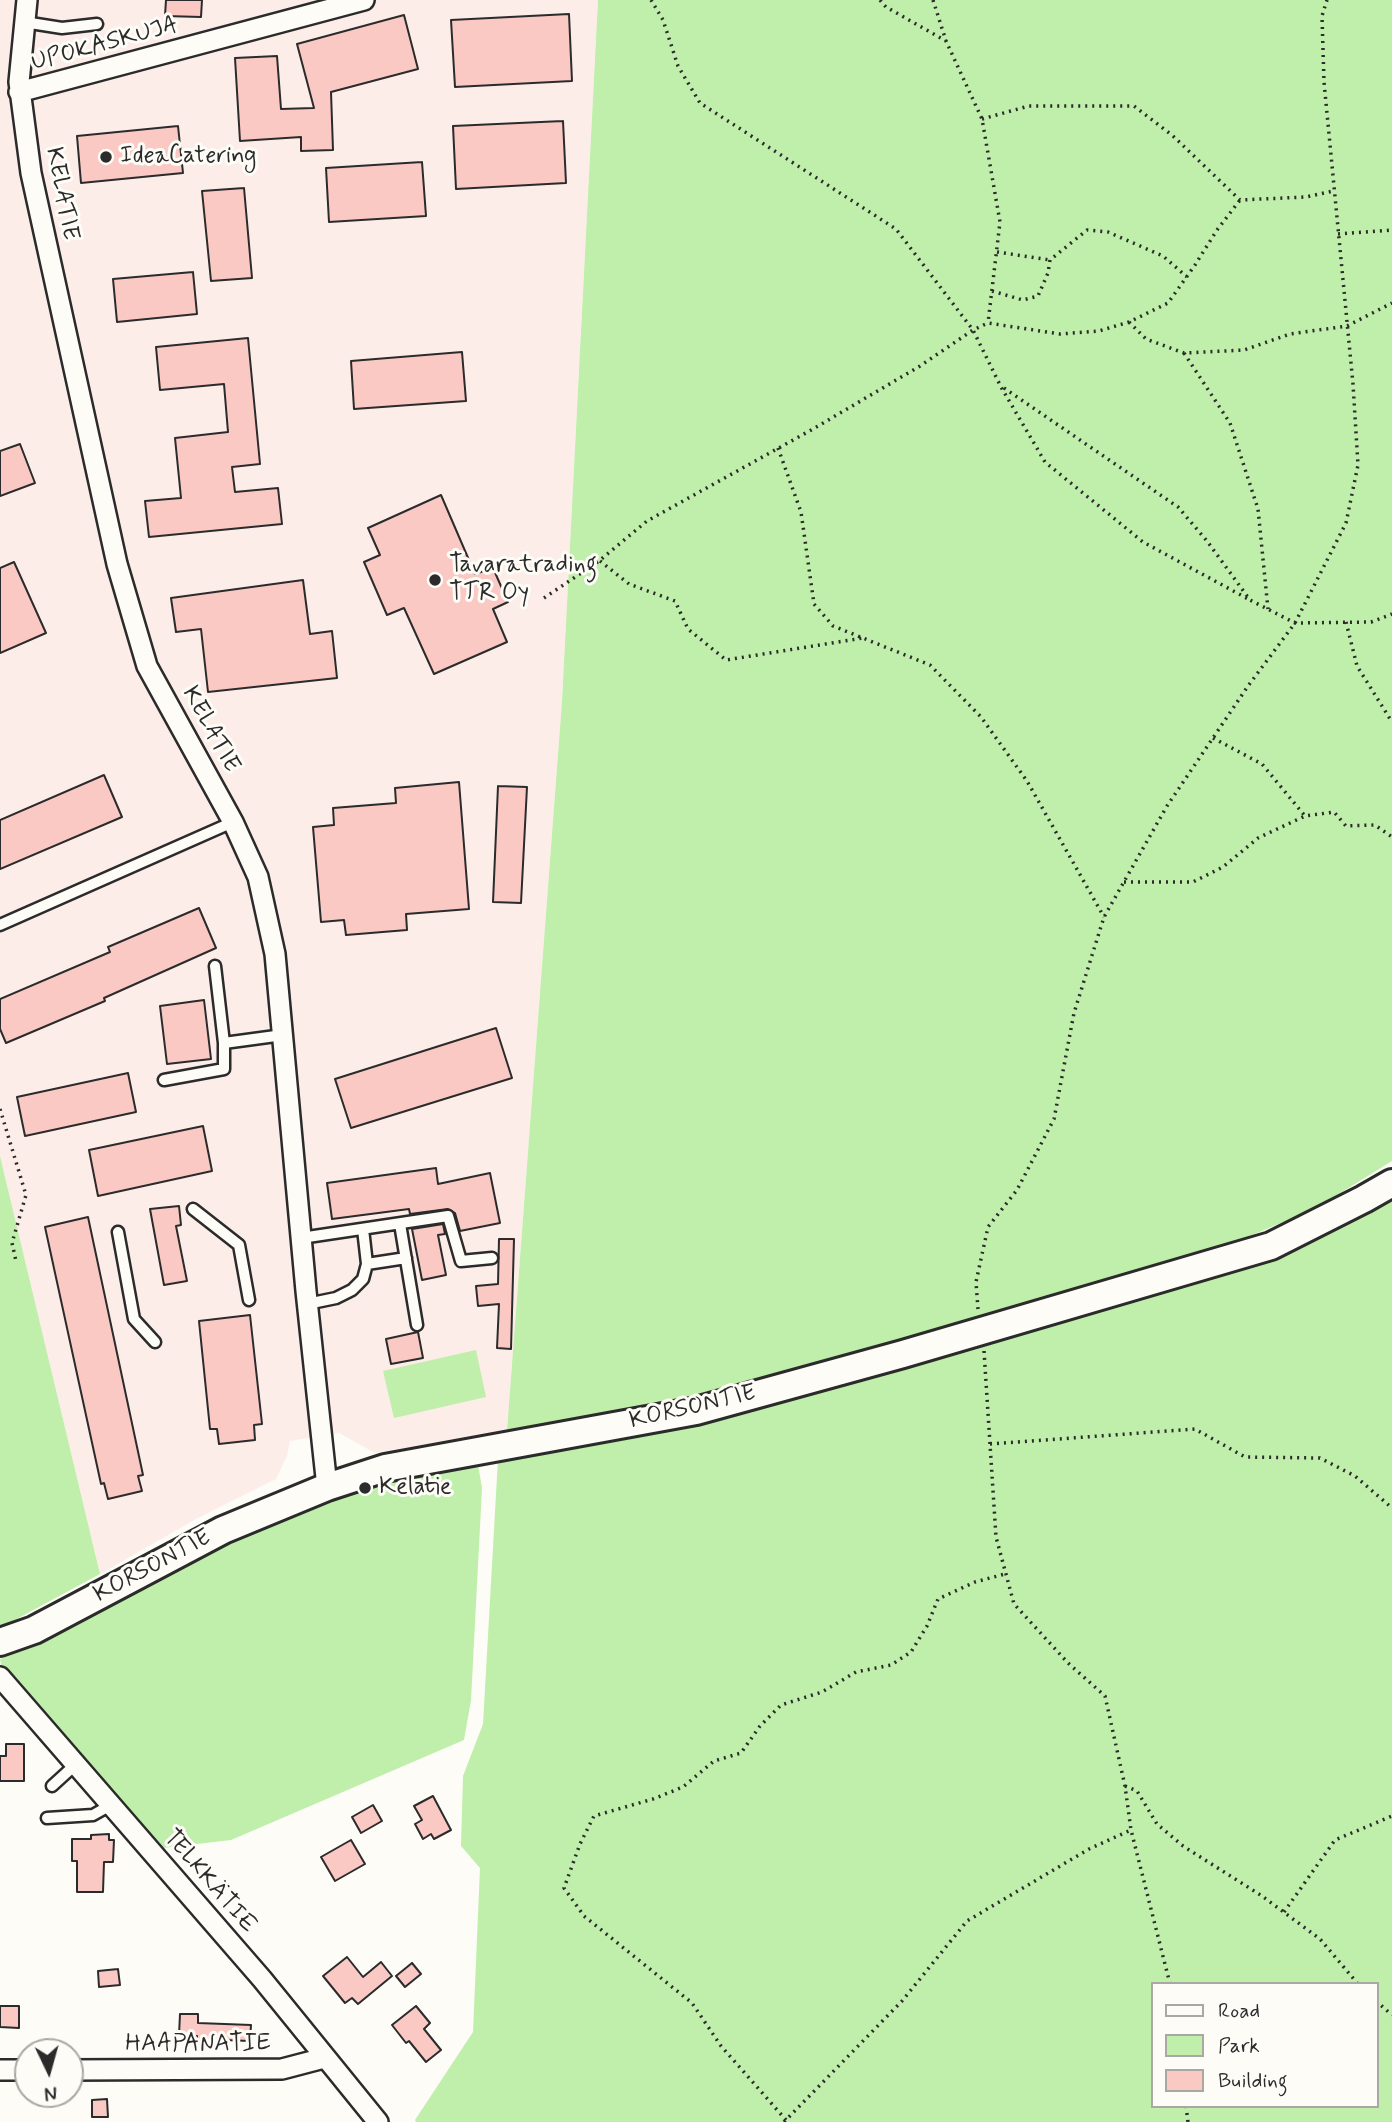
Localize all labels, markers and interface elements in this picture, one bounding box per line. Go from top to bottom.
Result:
street label: UPOKASKUJA [29,12,181,78]
place label: IdeaCatering [120,143,256,171]
street label: KELATIE [38,145,84,243]
marker: IdeaCatering [98,149,114,165]
place label: Tavaratrading TTR Oy [449,552,597,608]
marker: Tavaratrading TTR Oy [427,572,443,588]
street label: KELATIE [175,682,245,778]
street label: KORSONTIE [627,1379,759,1437]
place label: Kelatie [379,1474,452,1502]
marker: Kelatie [357,1480,373,1496]
street label: KORSONTIE [89,1524,217,1610]
street label: TELKKÄTIE [156,1824,262,1940]
legend [1150,1982,1378,2108]
text: Road [1218,1997,1260,2025]
street label: HAAPANATIE [125,2031,271,2059]
text: Park [1218,2032,1260,2060]
north arrow [14,2038,84,2108]
text: Building [1218,2067,1288,2095]
text: N [43,2079,58,2105]

